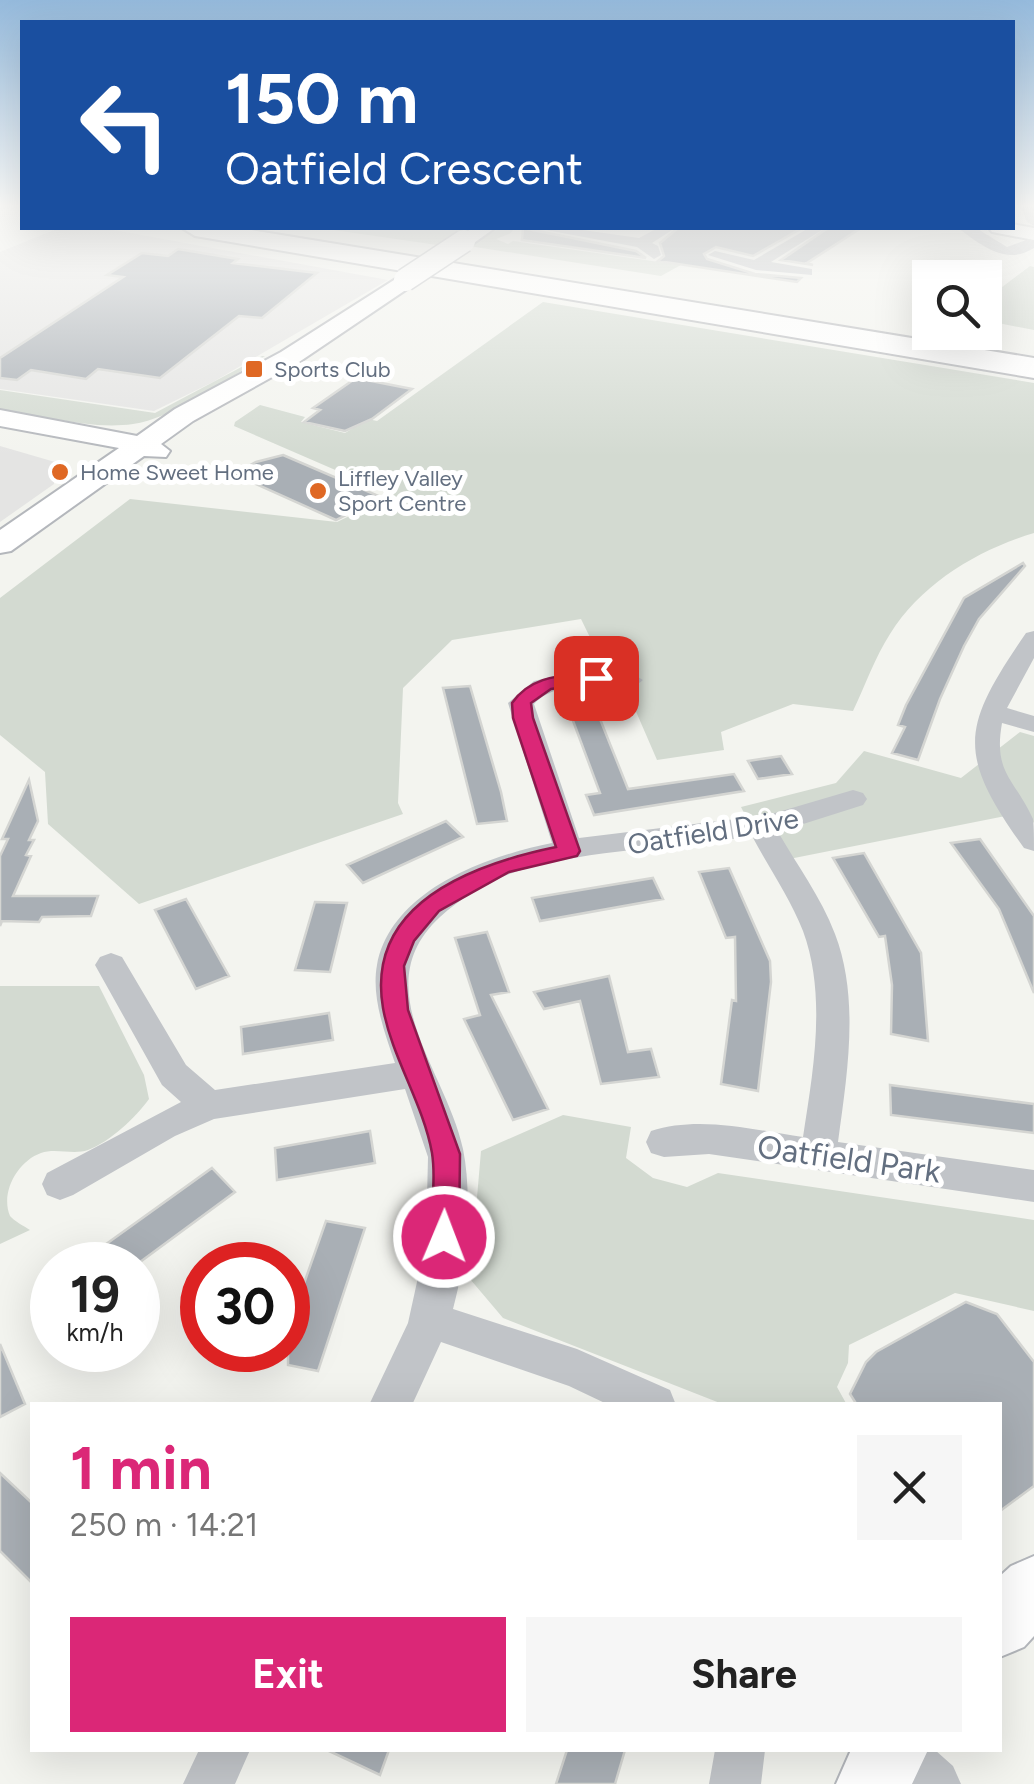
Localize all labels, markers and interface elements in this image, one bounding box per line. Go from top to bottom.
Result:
text: 150 m [225,56,418,141]
icon: left [60,60,190,190]
text: Oatfield Crescent [225,141,583,195]
map controls [912,260,1002,350]
button: search [912,260,1002,350]
place label: Sports Club [274,356,391,383]
marker: Sports Club [243,358,265,380]
place label: Home Sweet Home [80,459,274,486]
marker: Home Sweet Home [49,461,71,483]
place label: Liffley Valley Sport Centre [338,465,466,517]
marker: Liffley Valley Sport Centre [307,480,329,502]
pin [554,636,639,721]
icon: arrive [569,651,624,706]
street label: Oatfield Drive [625,801,801,861]
street label: Oatfield Park [755,1127,943,1191]
position arrow [392,1185,496,1289]
speed limit sign: 30 [180,1242,310,1372]
text: 19 [70,1264,120,1325]
text: km/h [66,1317,124,1347]
text: 1 min [70,1432,212,1504]
button: close [857,1435,962,1540]
text: 250 m · 14:21 [70,1506,258,1544]
button: Exit [70,1617,506,1732]
button: Share [526,1617,962,1732]

